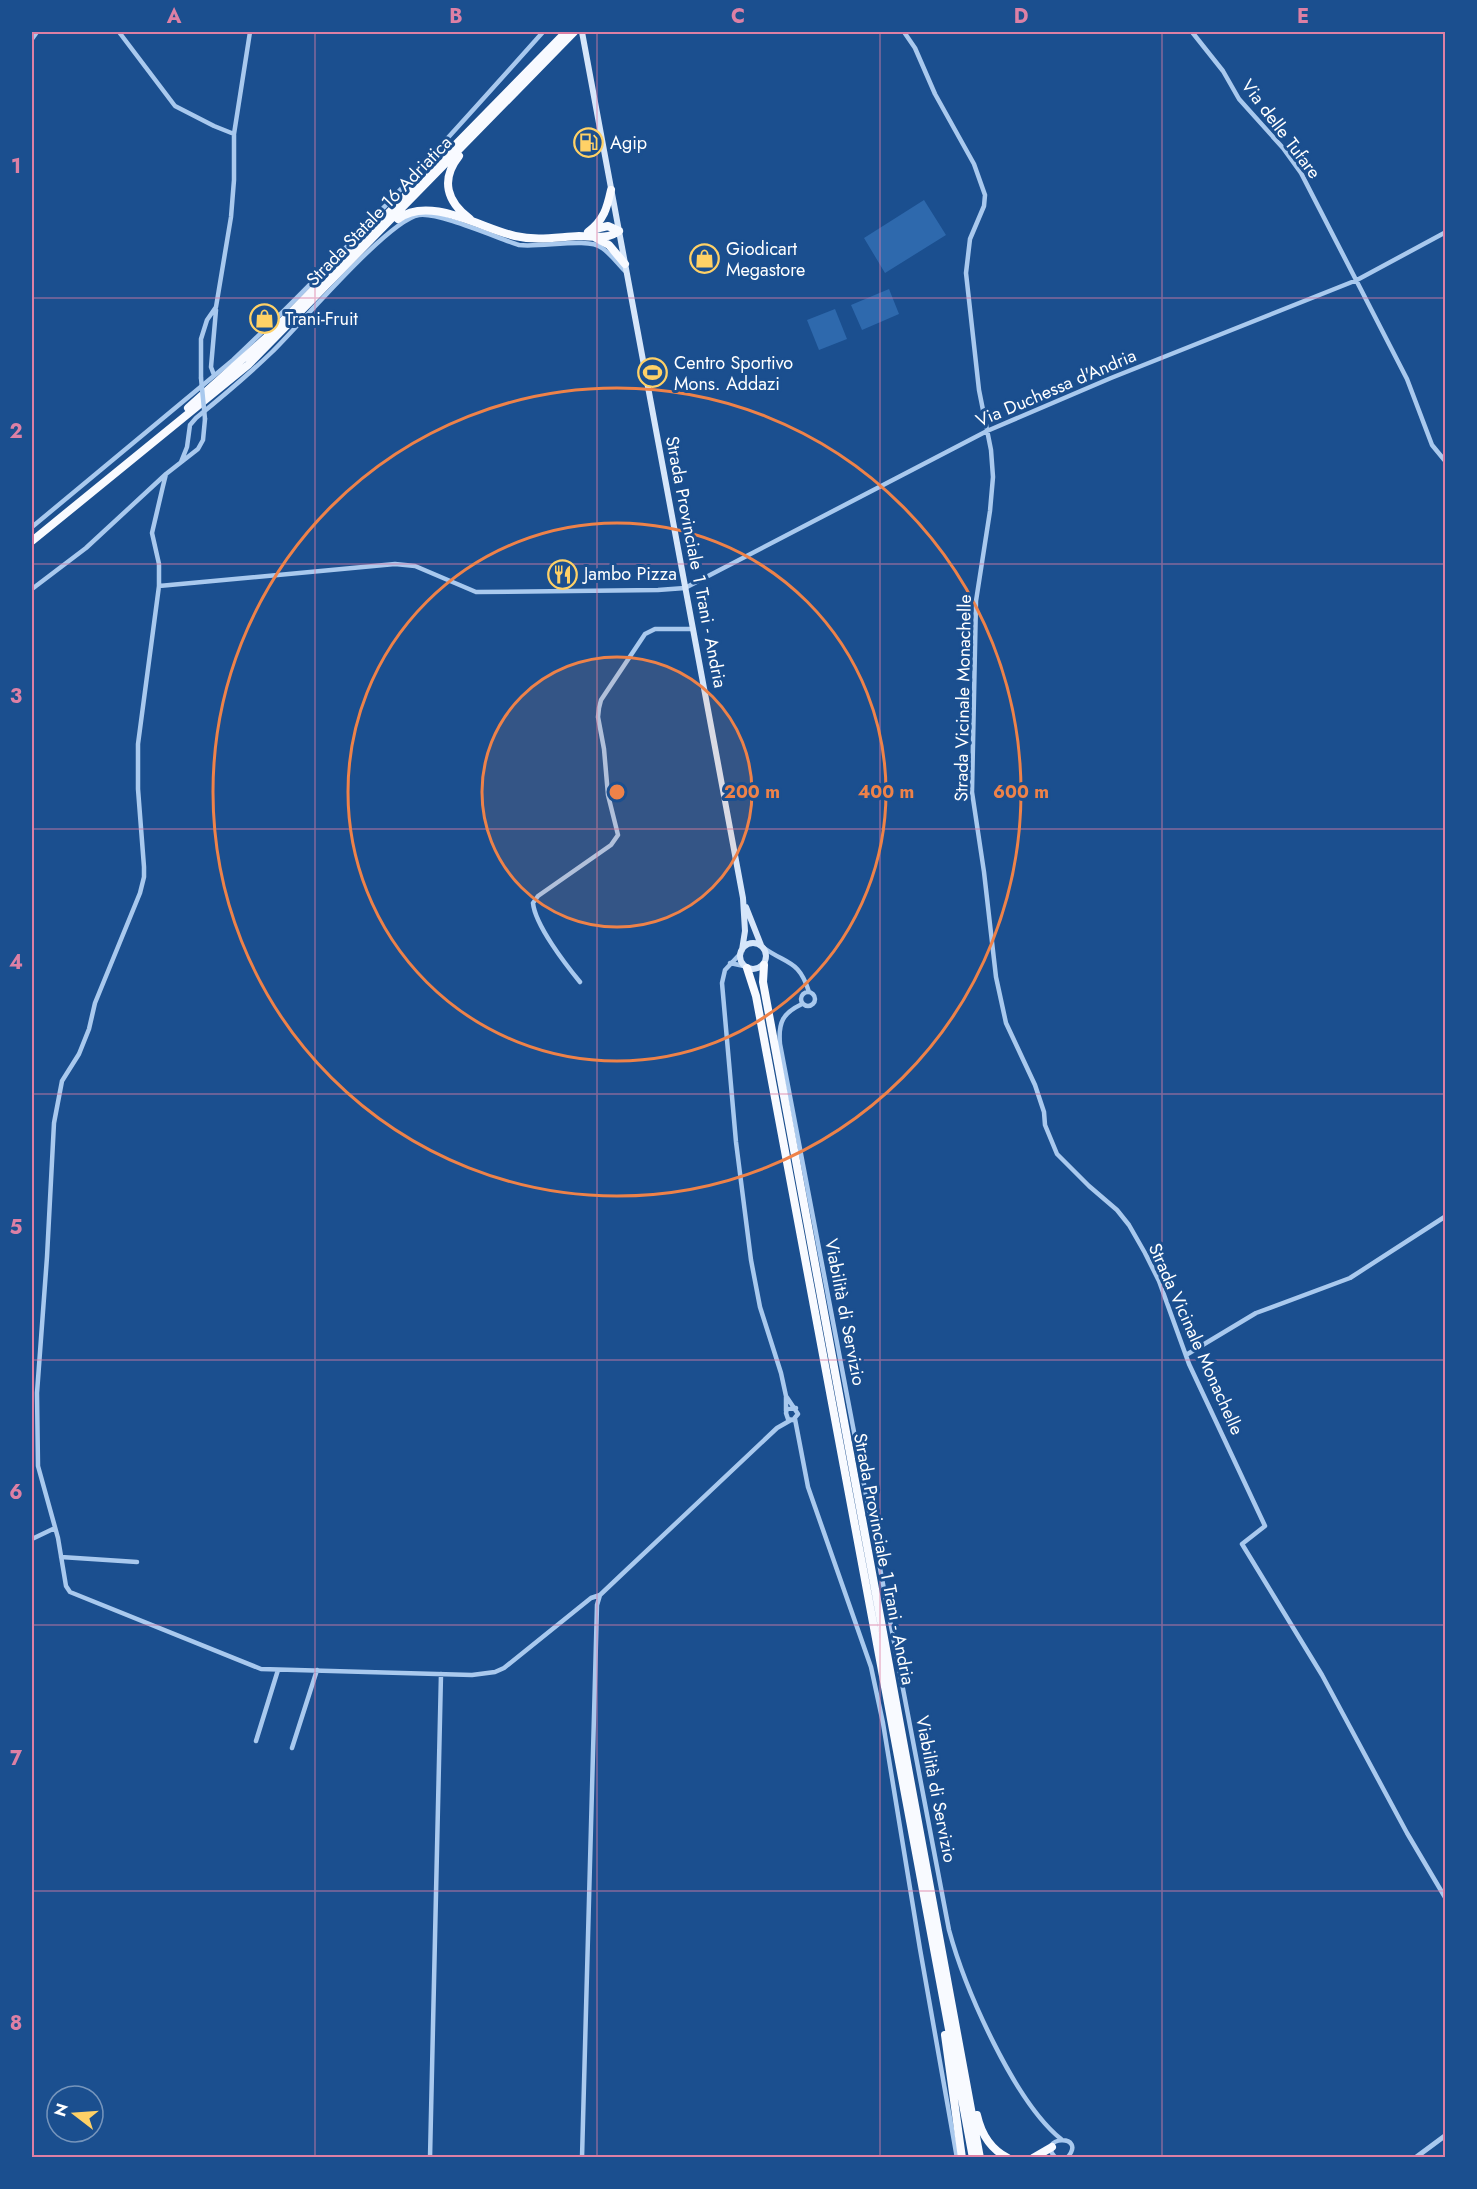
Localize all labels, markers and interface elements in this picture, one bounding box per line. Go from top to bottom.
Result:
text: A [166,2,182,31]
text: B [449,2,463,31]
text: C [731,2,745,31]
text: D [1014,2,1028,31]
text: E [1297,2,1309,31]
street label: Via delle Tufare [1235,74,1327,184]
fuel station icon: Agip [573,127,605,159]
street label: Strada Statale 16 Adriatica [300,130,458,292]
place label: Agip [610,130,647,156]
text: 1 [11,152,21,181]
place label: Giodicart Megastore [726,236,805,283]
shop icon: Giodicart Megastore [689,243,721,275]
shop icon: Trani-Fruit [248,303,280,335]
place label: Trani-Fruit [285,306,359,332]
street label: Via Duchessa d'Andria [972,342,1140,434]
place label: Centro Sportivo Mons. Addazi [674,350,793,397]
sports icon: Centro Sportivo Mons. Addazi [637,357,669,389]
text: 2 [9,417,23,446]
street label: Strada Provinciale 1 Trani - Andria [659,434,733,690]
restaurant icon: Jambo Pizza [547,558,579,590]
place label: Jambo Pizza [582,561,677,587]
street label: Strada Vicinale Monachelle [948,594,978,802]
text: 3 [10,682,22,711]
text: 200 m [724,779,780,805]
text: 400 m [858,779,914,805]
text: 600 m [993,779,1049,805]
centre of rings [607,782,627,802]
text: 4 [9,948,23,977]
text: 5 [10,1213,23,1242]
street label: Viabilità di Servizio [818,1236,872,1388]
street label: Strada Vicinale Monachelle [1142,1239,1250,1439]
street label: Strada Provinciale 1 Trani - Andria [847,1431,921,1687]
text: 6 [9,1478,23,1507]
street label: Viabilità di Servizio [909,1713,963,1865]
text: 7 [10,1744,23,1773]
text: 8 [10,2009,22,2038]
north arrow [45,2084,105,2144]
text: N [48,2100,74,2119]

